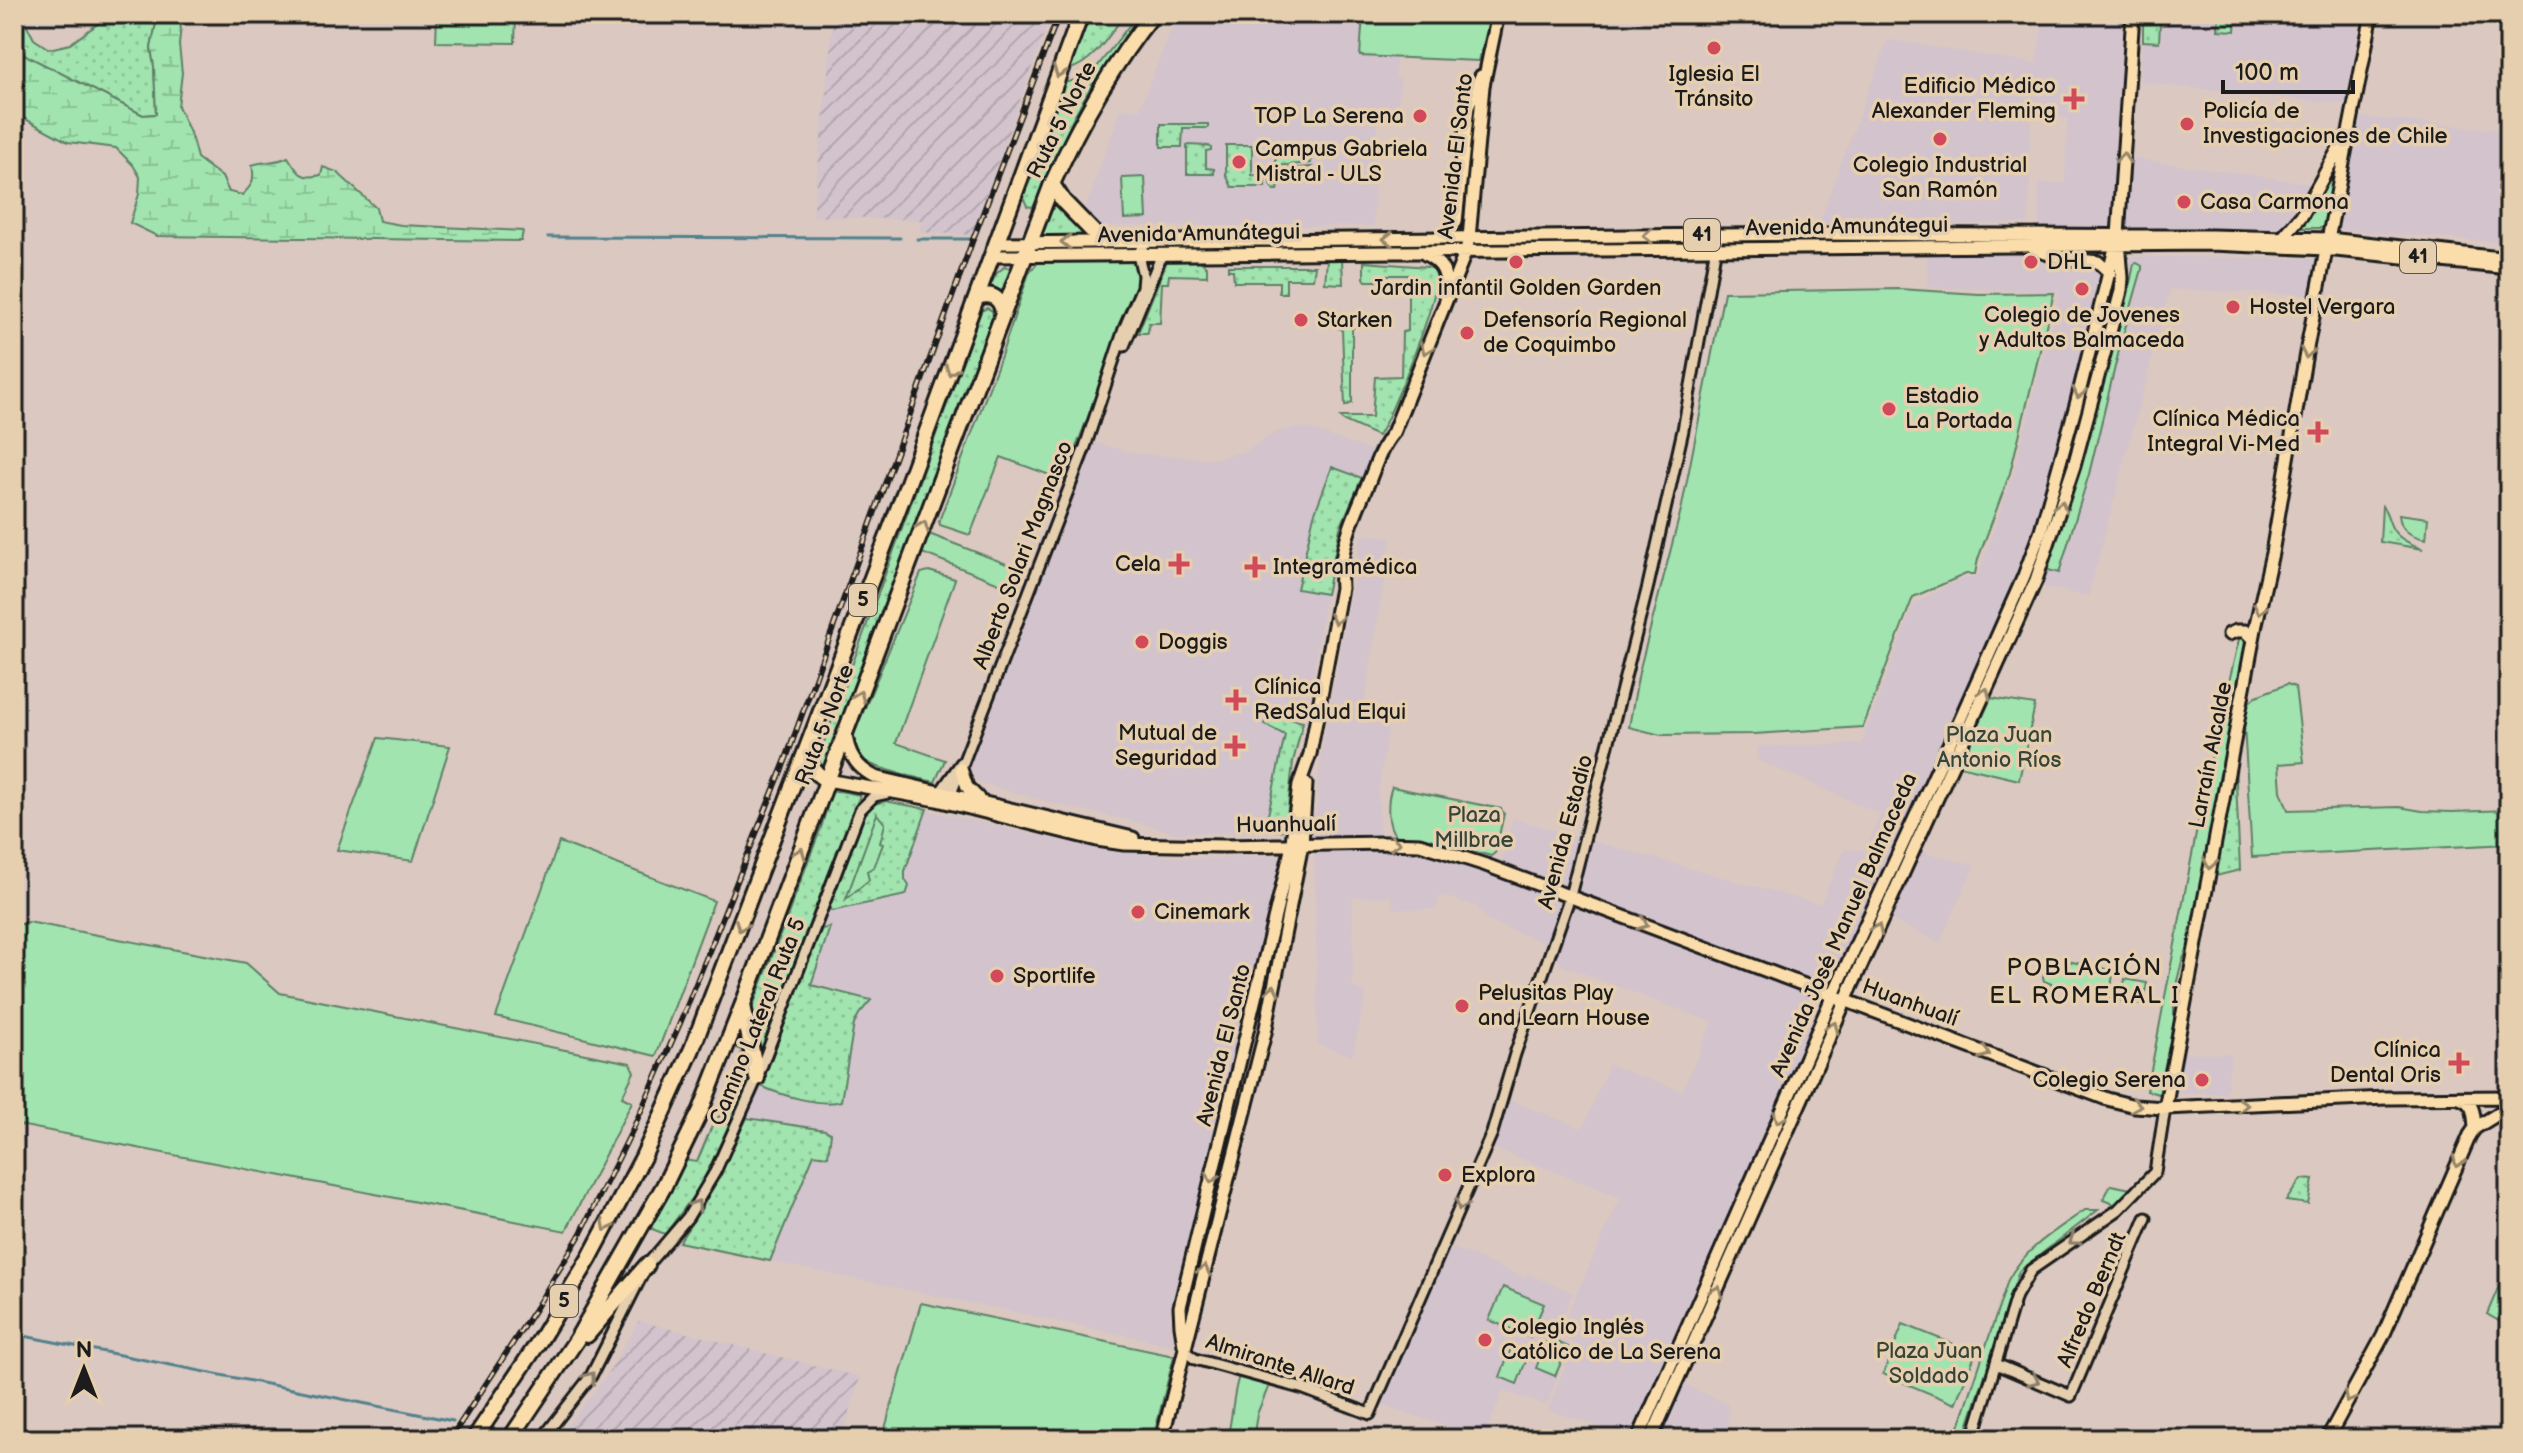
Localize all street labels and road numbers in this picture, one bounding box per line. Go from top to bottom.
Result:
street label: Ruta 5 Norte [1021,57,1103,183]
street label: Avenida El Santo [1432,72,1480,240]
street label: Avenida Amunátegui [1745,212,1949,242]
street label: Avenida Amunátegui [1097,219,1301,249]
road number: 41 [1684,219,1720,251]
road number: 41 [2400,241,2436,273]
street label: Alberto Solari Magnasco [967,437,1079,673]
road number: 5 [849,584,877,616]
street label: Ruta 5 Norte [790,661,860,789]
street label: Larraín Alcalde [2184,679,2238,831]
street label: Avenida Estadio [1532,752,1600,912]
street label: Avenida José Manuel Balmaceda [1765,769,1923,1081]
street label: Huanhualí [1236,811,1337,839]
street label: Camino Lateral Ruta 5 [704,914,812,1130]
street label: Avenida El Santo [1191,961,1257,1129]
street label: Huanhualí [1858,973,1962,1033]
street label: Alfredo Berndt [2051,1228,2133,1372]
road number: 5 [550,1285,578,1317]
street label: Almirante Allard [1202,1328,1358,1402]

